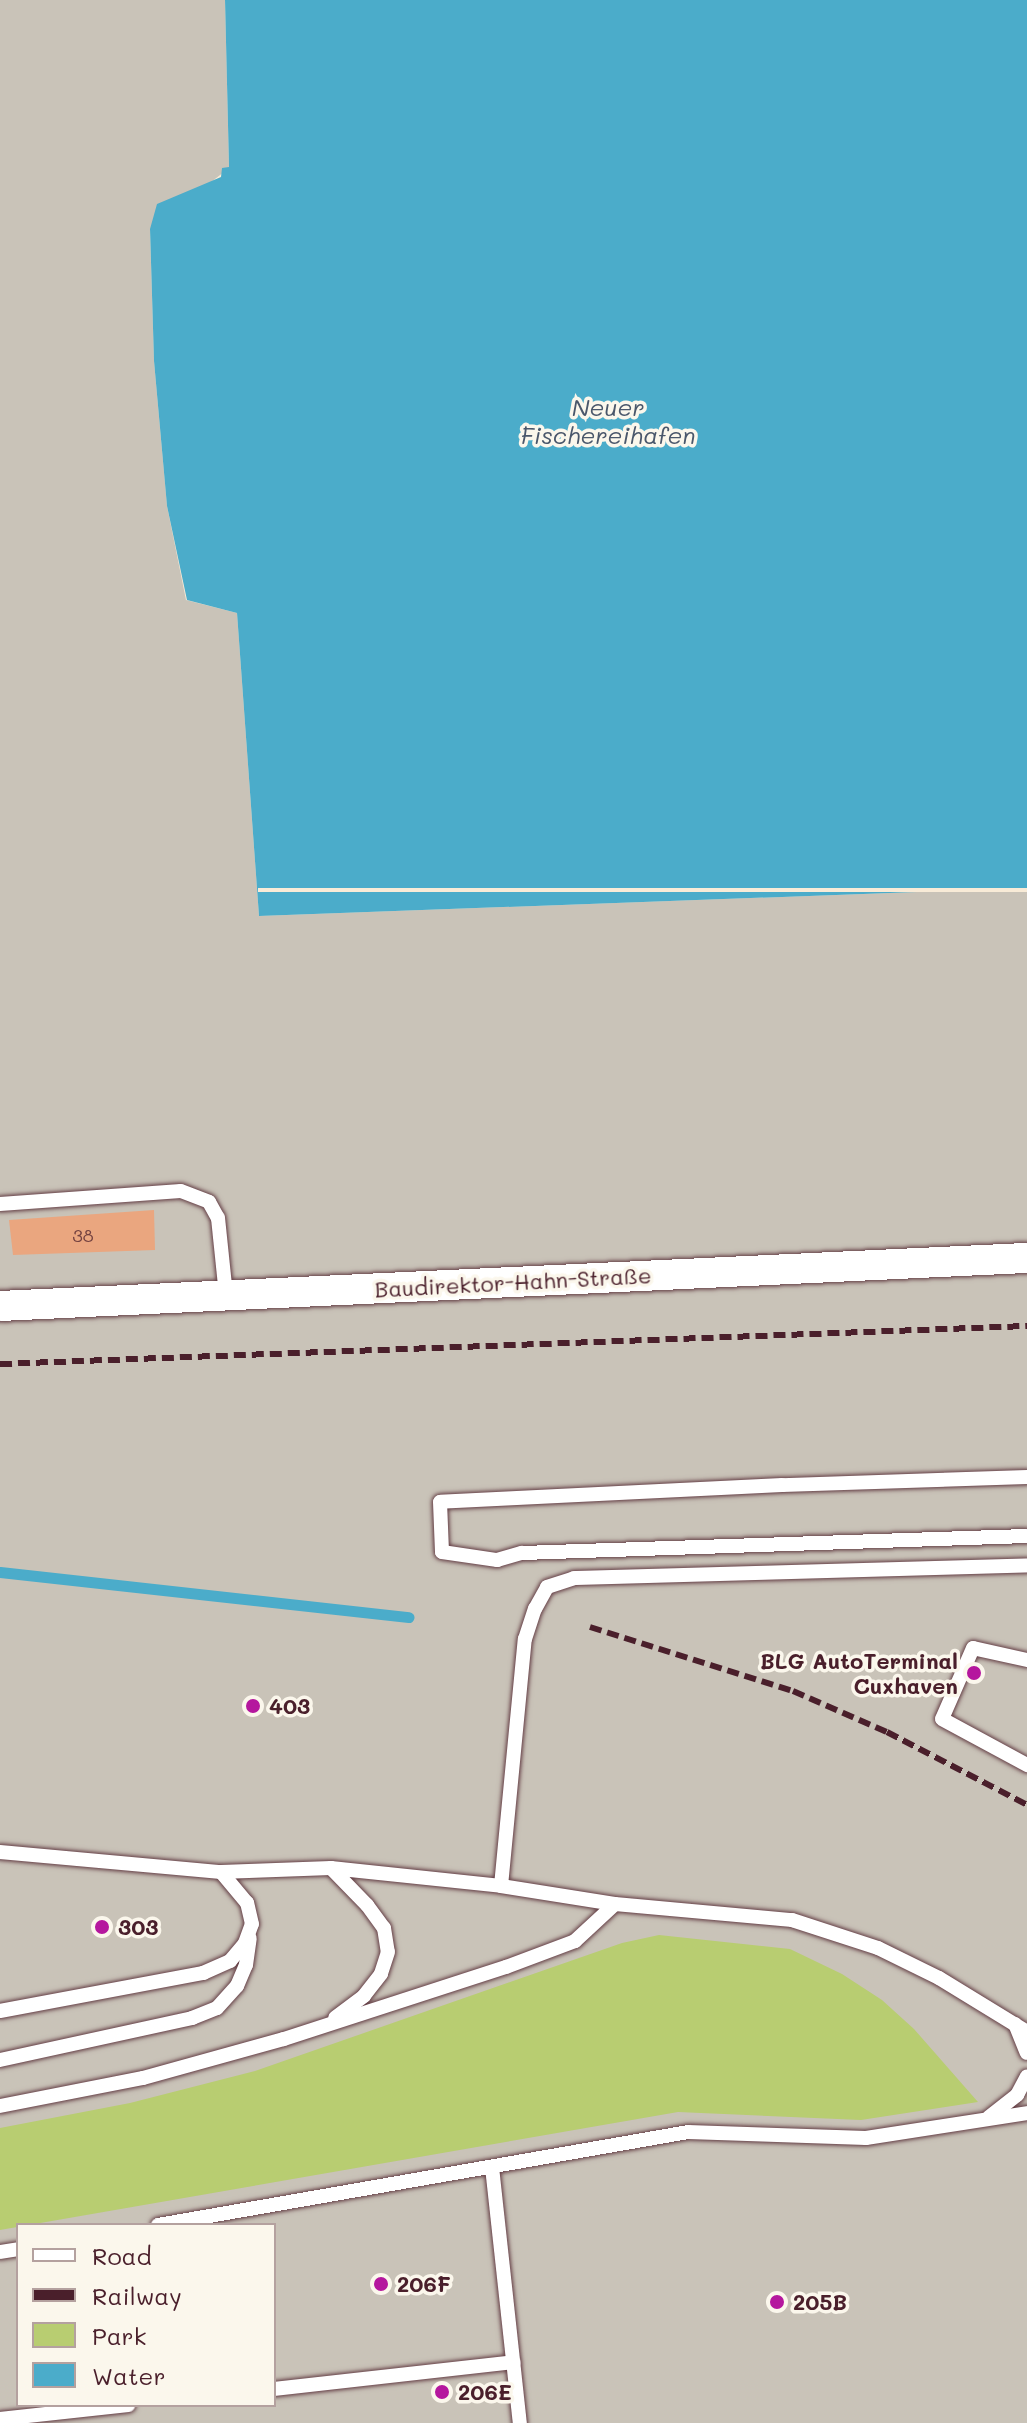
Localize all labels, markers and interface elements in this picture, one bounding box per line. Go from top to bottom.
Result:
water label: Neuer Fischereihafen [520,393,696,449]
house number: 38 [72,1224,94,1246]
street label: Baudirektor-Hahn-Straße [374,1262,652,1302]
place label: BLG AutoTerminal Cuxhaven [760,1647,958,1698]
marker: BLG AutoTerminal Cuxhaven [965,1664,983,1682]
place label: 403 [269,1693,310,1719]
marker: 403 [244,1697,262,1715]
place label: 303 [118,1914,159,1940]
marker: 303 [93,1918,111,1936]
legend [16,2223,276,2407]
text: Road [92,2240,152,2271]
place label: 206F [397,2271,451,2297]
marker: 206F [372,2275,390,2293]
text: Railway [92,2280,182,2311]
place label: 205B [793,2289,847,2315]
marker: 205B [768,2293,786,2311]
text: Park [92,2320,146,2351]
text: Water [92,2360,166,2391]
place label: 206E [458,2379,512,2405]
marker: 206E [433,2383,451,2401]

